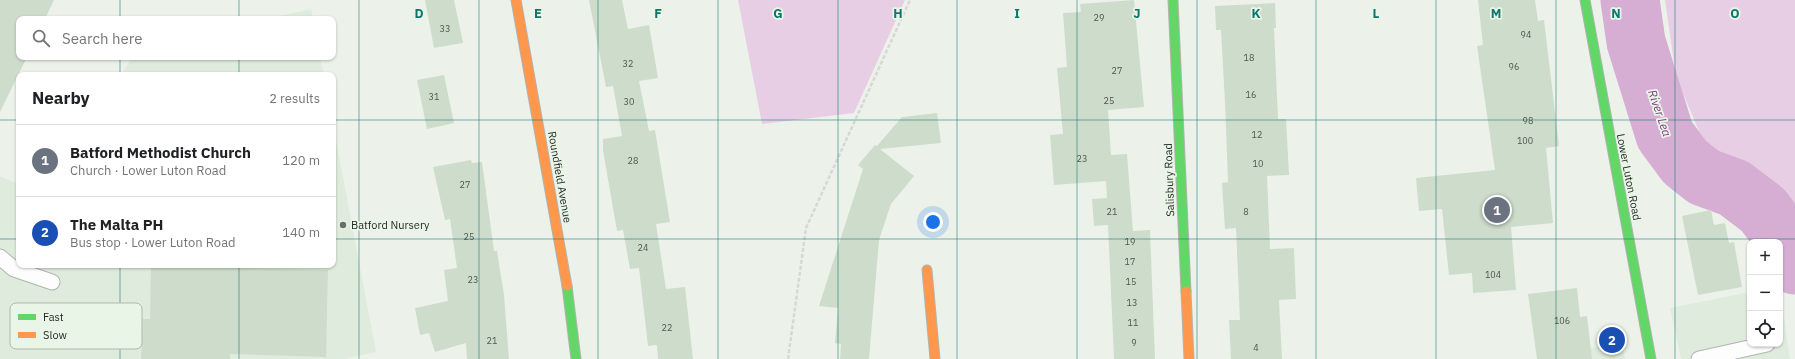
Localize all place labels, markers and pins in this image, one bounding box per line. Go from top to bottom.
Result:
pin: 1 [1484,195,1510,225]
place label: Batford Nursery [351,218,430,232]
marker: Batford Nursery [338,220,348,230]
pin: 2 [1599,325,1625,355]

